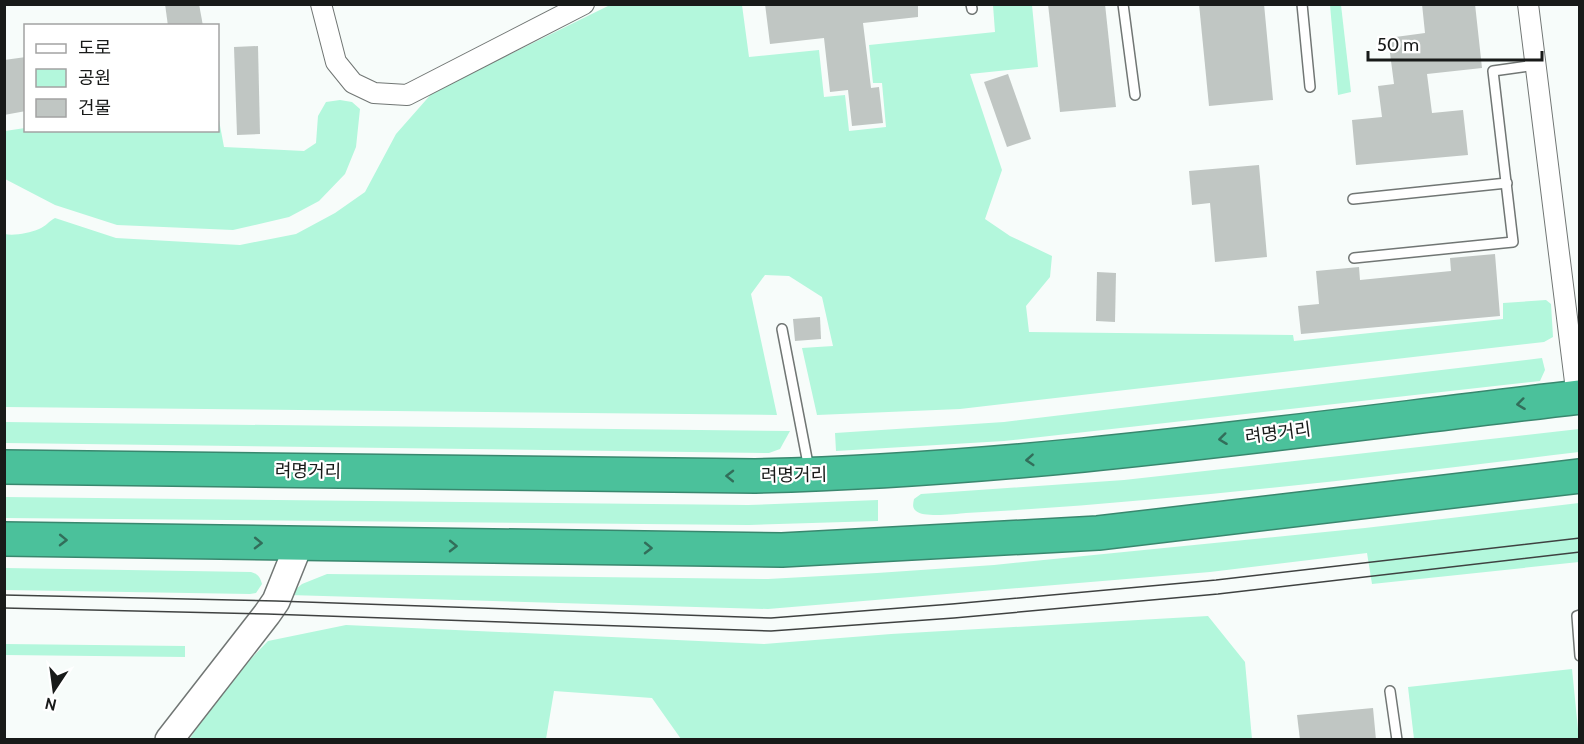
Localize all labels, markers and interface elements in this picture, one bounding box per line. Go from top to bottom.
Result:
legend [24,24,219,132]
scale bar [1368,24,1542,62]
text: 50 m [1377,34,1419,56]
text: 도로 [78,37,111,59]
text: 공원 [78,67,111,89]
text: 건물 [78,97,111,119]
one-way arrow [1517,397,1526,410]
street label: 려명거리 [1244,418,1312,448]
one-way arrow [1219,433,1228,445]
one-way arrow [1025,454,1034,467]
street label: 려명거리 [275,459,341,483]
street label: 려명거리 [761,463,827,487]
one-way arrow [726,469,735,482]
one-way arrow [58,534,67,546]
one-way arrow [253,537,262,549]
one-way arrow [448,540,457,552]
one-way arrow [643,542,652,554]
north arrow [24,660,84,720]
text: N [43,694,58,715]

